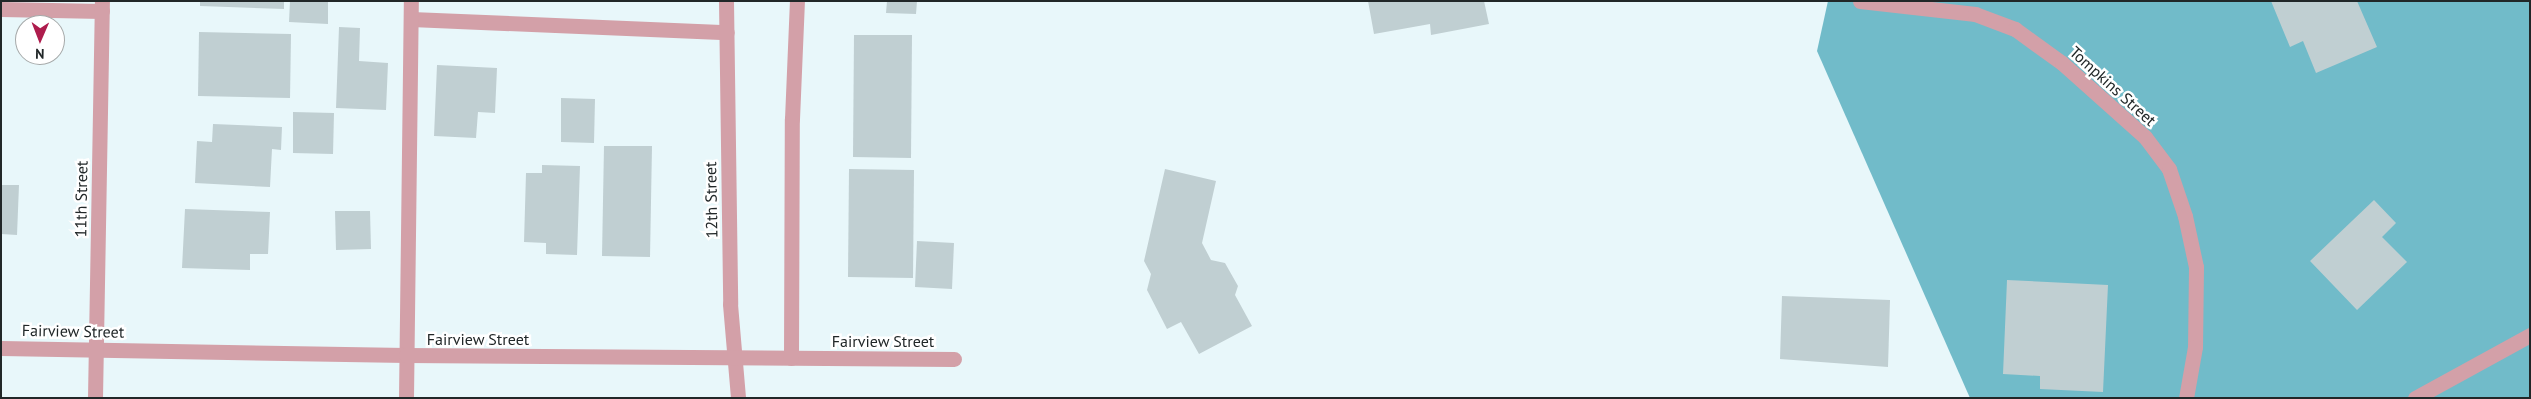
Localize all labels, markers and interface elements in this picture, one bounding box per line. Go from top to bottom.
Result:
north arrow [15,15,65,65]
street label: Tompkins Street [2066,42,2160,130]
text: N [35,45,45,63]
street label: 11th Street [71,160,91,238]
street label: 12th Street [701,161,721,239]
street label: Fairview Street [21,321,125,341]
street label: Fairview Street [427,329,529,349]
street label: Fairview Street [832,331,934,351]

